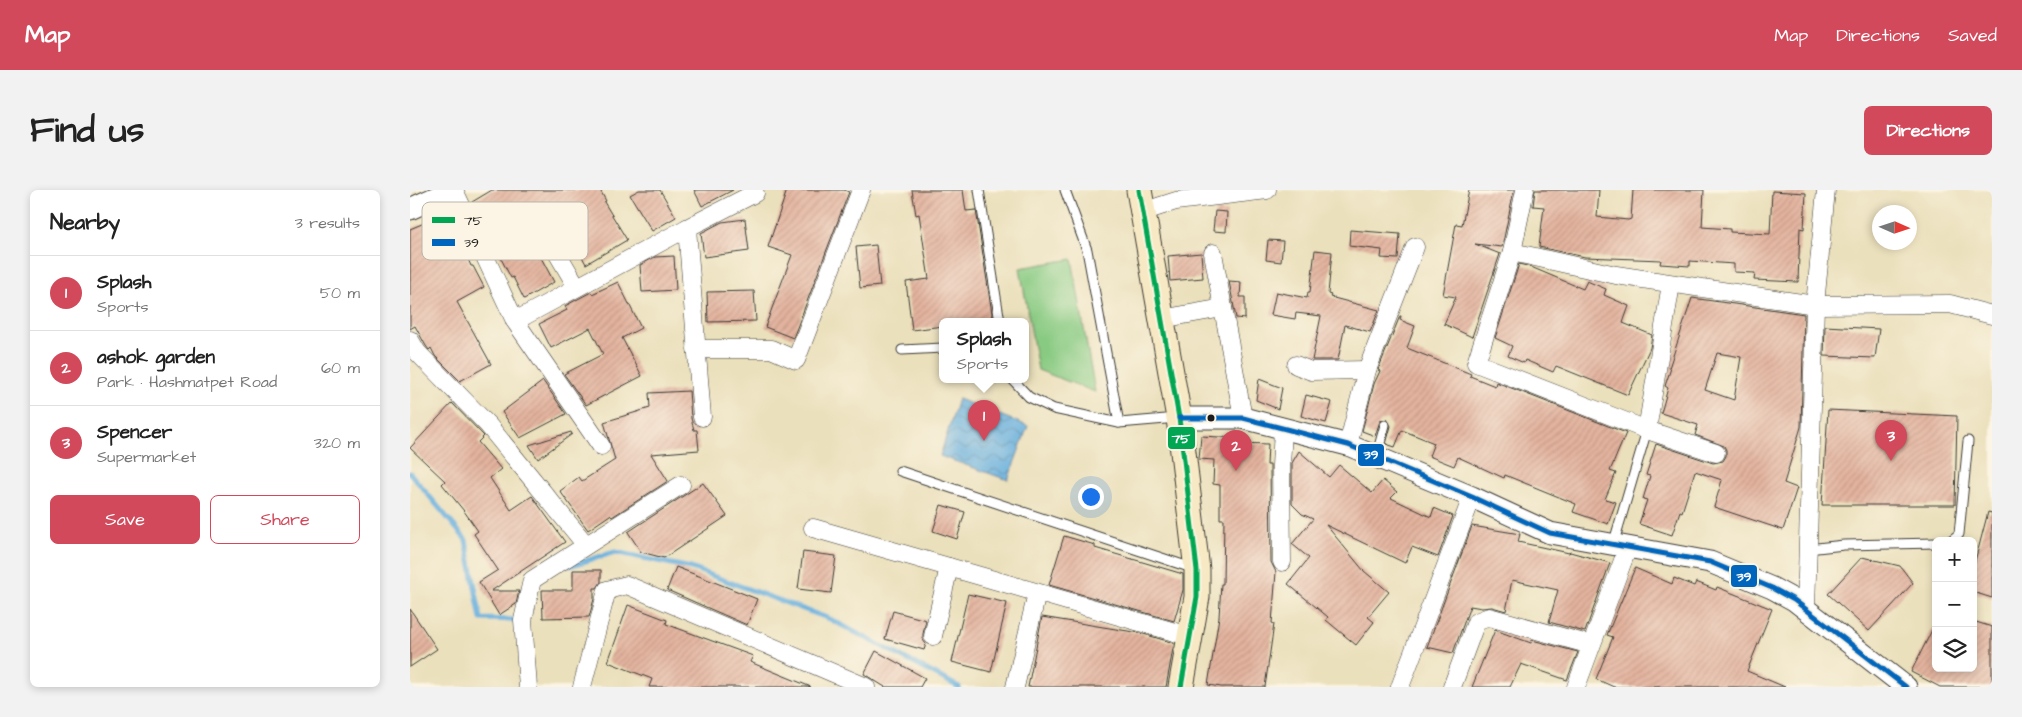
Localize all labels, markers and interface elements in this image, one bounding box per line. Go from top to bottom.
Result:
text: Map [25,18,70,52]
text: Map [1774,23,1808,48]
text: Directions [1836,23,1920,48]
text: Saved [1948,23,1997,48]
text: Find us [30,106,144,155]
button: Directions [1864,106,1992,155]
legend [422,202,588,260]
north arrow [1872,205,1917,250]
text: Nearby [50,208,120,237]
text: 75 [464,211,483,231]
text: 3 results [295,212,360,234]
text: 39 [464,233,479,253]
text: Splash [97,269,151,296]
text: 1 [65,282,67,304]
text: 50 m [320,282,360,304]
text: Sports [97,296,149,318]
popup [939,318,1029,383]
text: Splash [957,326,1011,353]
text: ashok garden [97,344,215,371]
text: Sports [957,353,1008,375]
text: 2 [61,357,71,379]
text: 60 m [321,357,360,379]
text: Park · Hashmatpet Road [97,371,277,393]
pin: 1 [968,400,1000,441]
unlabelled marker [1206,413,1216,423]
text: Spencer [97,419,172,446]
pin: 3 [1875,420,1907,461]
line badge: 75 [1167,426,1196,450]
text: 75 [1171,429,1191,449]
pin: 2 [1220,430,1252,471]
text: 3 [62,432,70,454]
text: 320 m [314,432,360,454]
line badge: 39 [1357,443,1385,467]
text: 39 [1362,445,1379,465]
text: Supermarket [97,446,196,468]
your location [1078,484,1104,510]
button: Save [50,495,200,544]
button: Share [210,495,360,544]
map controls [1932,537,1977,672]
button: + [1932,537,1977,582]
line badge: 39 [1730,564,1758,588]
text: 39 [1735,567,1752,587]
button: − [1932,582,1977,627]
button: layers [1932,627,1977,672]

